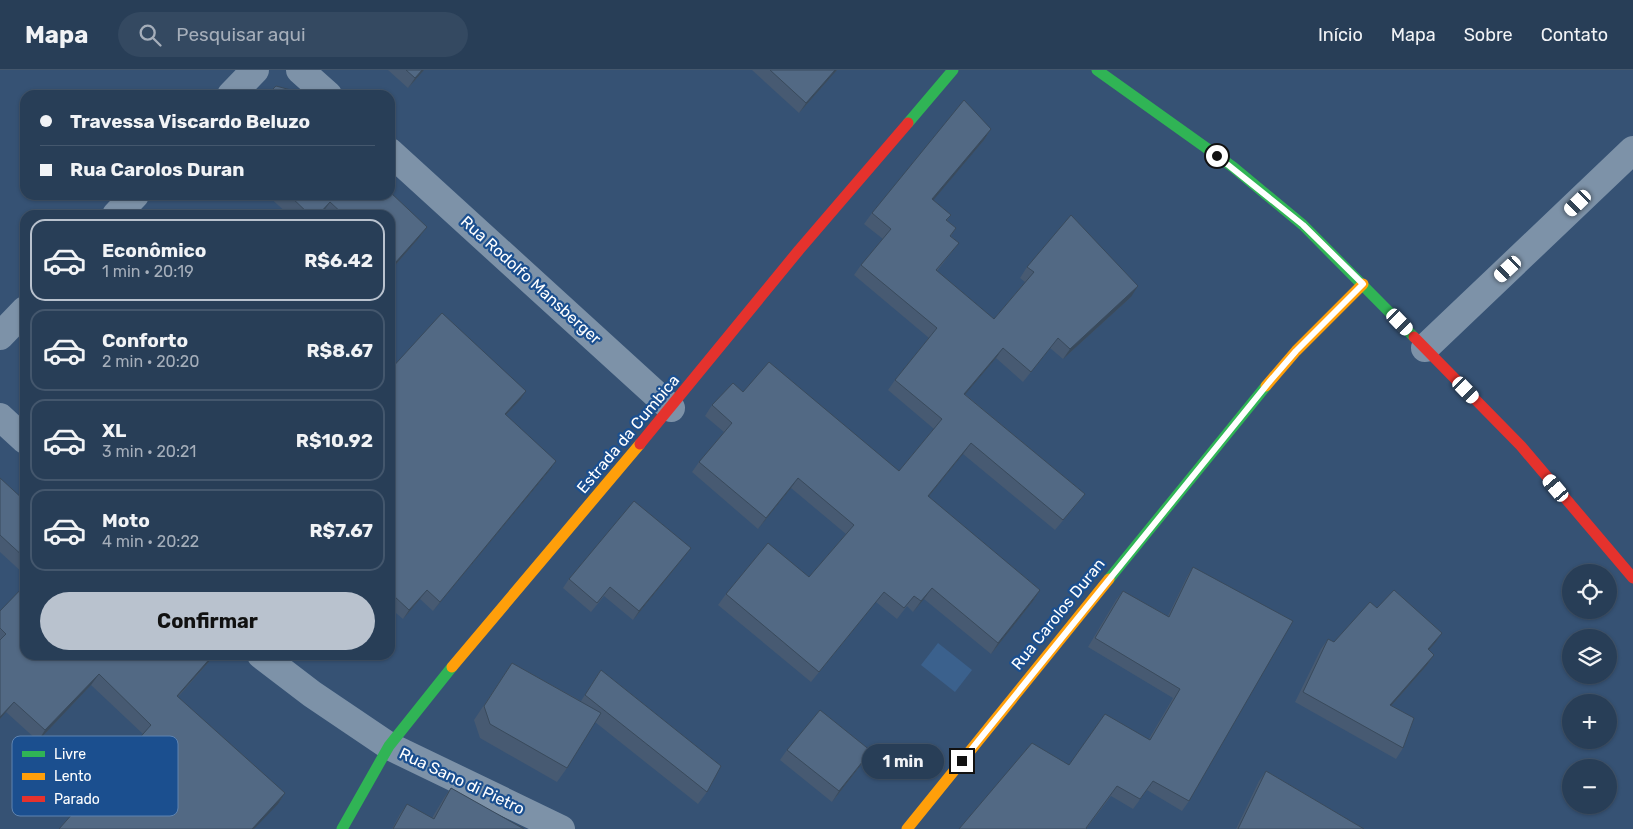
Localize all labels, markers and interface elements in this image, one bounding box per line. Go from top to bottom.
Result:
search box [118,12,468,57]
text: Mapa [25,21,88,49]
icon: search [136,21,164,49]
text: Pesquisar aqui [176,23,306,46]
text: Início [1318,24,1363,46]
text: Mapa [1391,24,1436,46]
text: Sobre [1464,24,1513,46]
text: Contato [1541,24,1608,46]
text: Travessa Viscardo Beluzo [70,110,310,133]
route start [1206,145,1228,167]
text: Rua Carolos Duran [70,158,245,181]
car [1562,187,1594,219]
street label: Rua Rodolfo Mansberger [457,212,605,348]
icon: car [42,238,87,283]
text: Econômico [102,239,206,262]
text: R$6.42 [304,249,373,272]
car [1491,253,1524,285]
text: 1 min · 20:19 [102,262,194,281]
car [1384,306,1415,338]
icon: car [42,328,87,373]
text: Conforto [102,329,188,352]
text: R$8.67 [306,339,373,362]
text: 2 min · 20:20 [102,352,199,371]
street label: Estrada da Cumbica [573,371,683,497]
car [1450,374,1481,406]
icon: car [42,418,87,463]
text: XL [102,419,126,442]
text: R$10.92 [296,429,373,452]
text: 3 min · 20:21 [102,442,196,461]
car [1540,472,1571,504]
icon: car [42,508,87,553]
text: Moto [102,509,150,532]
text: R$7.67 [309,519,373,542]
text: 4 min · 20:22 [102,532,199,551]
street label: Rua Carolos Duran [1007,554,1109,674]
map controls [1562,564,1617,814]
button: locate [1562,564,1617,619]
button: Confirmar [40,592,375,650]
button: layers [1562,629,1617,684]
button: + [1562,694,1617,749]
legend [12,736,178,816]
street label: Rua Sano di Pietro [396,744,528,818]
callout: 1 min [862,744,944,778]
text: Livre [54,746,86,763]
route end [951,750,973,772]
text: 1 min [883,752,923,771]
button: − [1562,759,1617,814]
text: Lento [54,768,91,785]
text: Parado [54,791,100,808]

